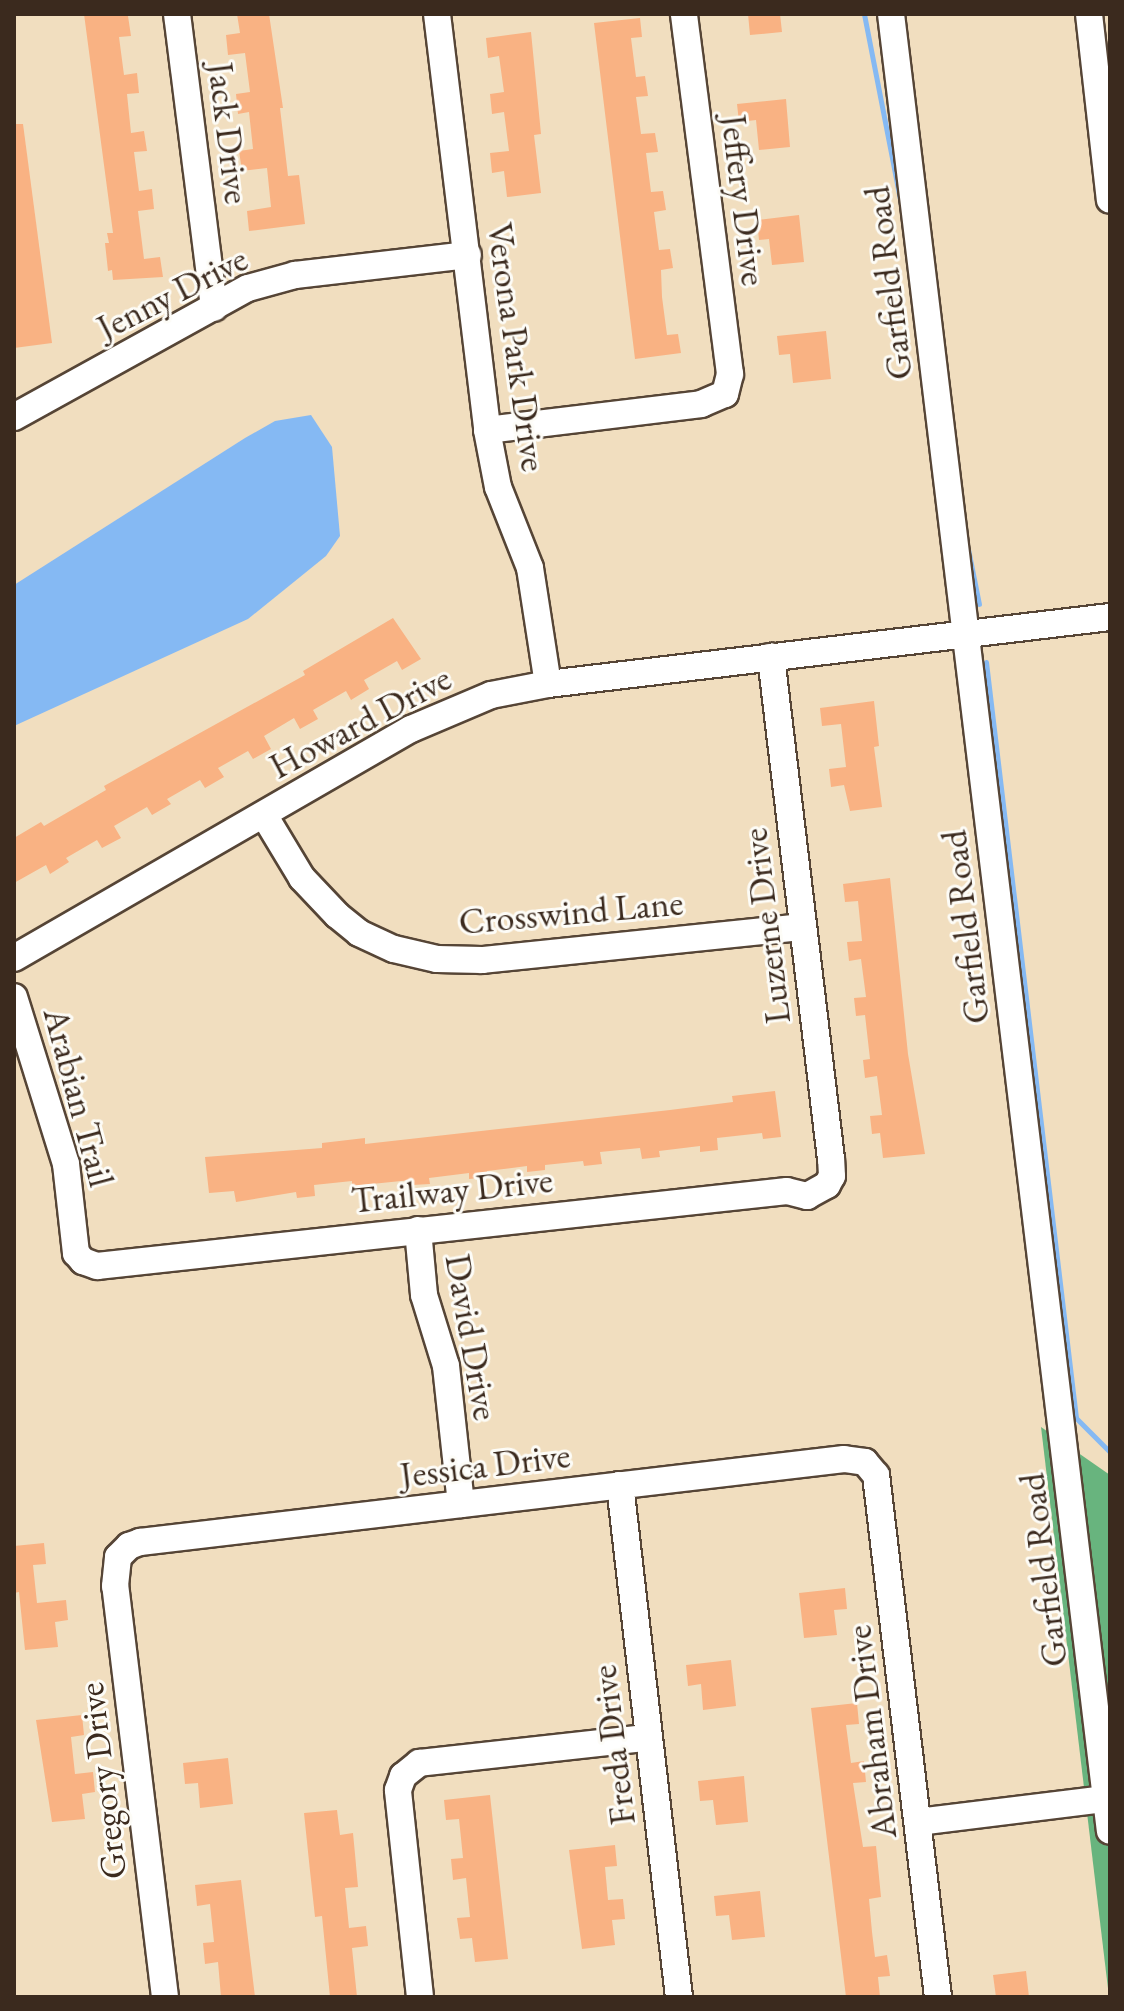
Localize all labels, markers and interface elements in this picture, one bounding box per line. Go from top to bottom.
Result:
street label: Jack Drive [199,60,259,206]
street label: Jeffery Drive [712,112,776,288]
street label: Garfield Road [855,184,921,382]
street label: Verona Park Drive [478,220,556,474]
street label: Jenny Drive [90,237,254,349]
street label: Howard Drive [262,656,458,788]
street label: Luzerne Drive [733,826,799,1026]
street label: Garfield Road [932,828,998,1026]
street label: Crosswind Lane [457,881,685,943]
street label: Arabian Trail [34,1003,124,1191]
street label: Trailway Drive [349,1158,555,1222]
street label: David Drive [436,1251,508,1423]
street label: Jessica Drive [398,1433,572,1497]
street label: Garfield Road [1010,1471,1076,1669]
street label: Abraham Drive [836,1623,906,1841]
street label: Freda Drive [582,1663,644,1827]
street label: Gregory Drive [69,1680,135,1882]

